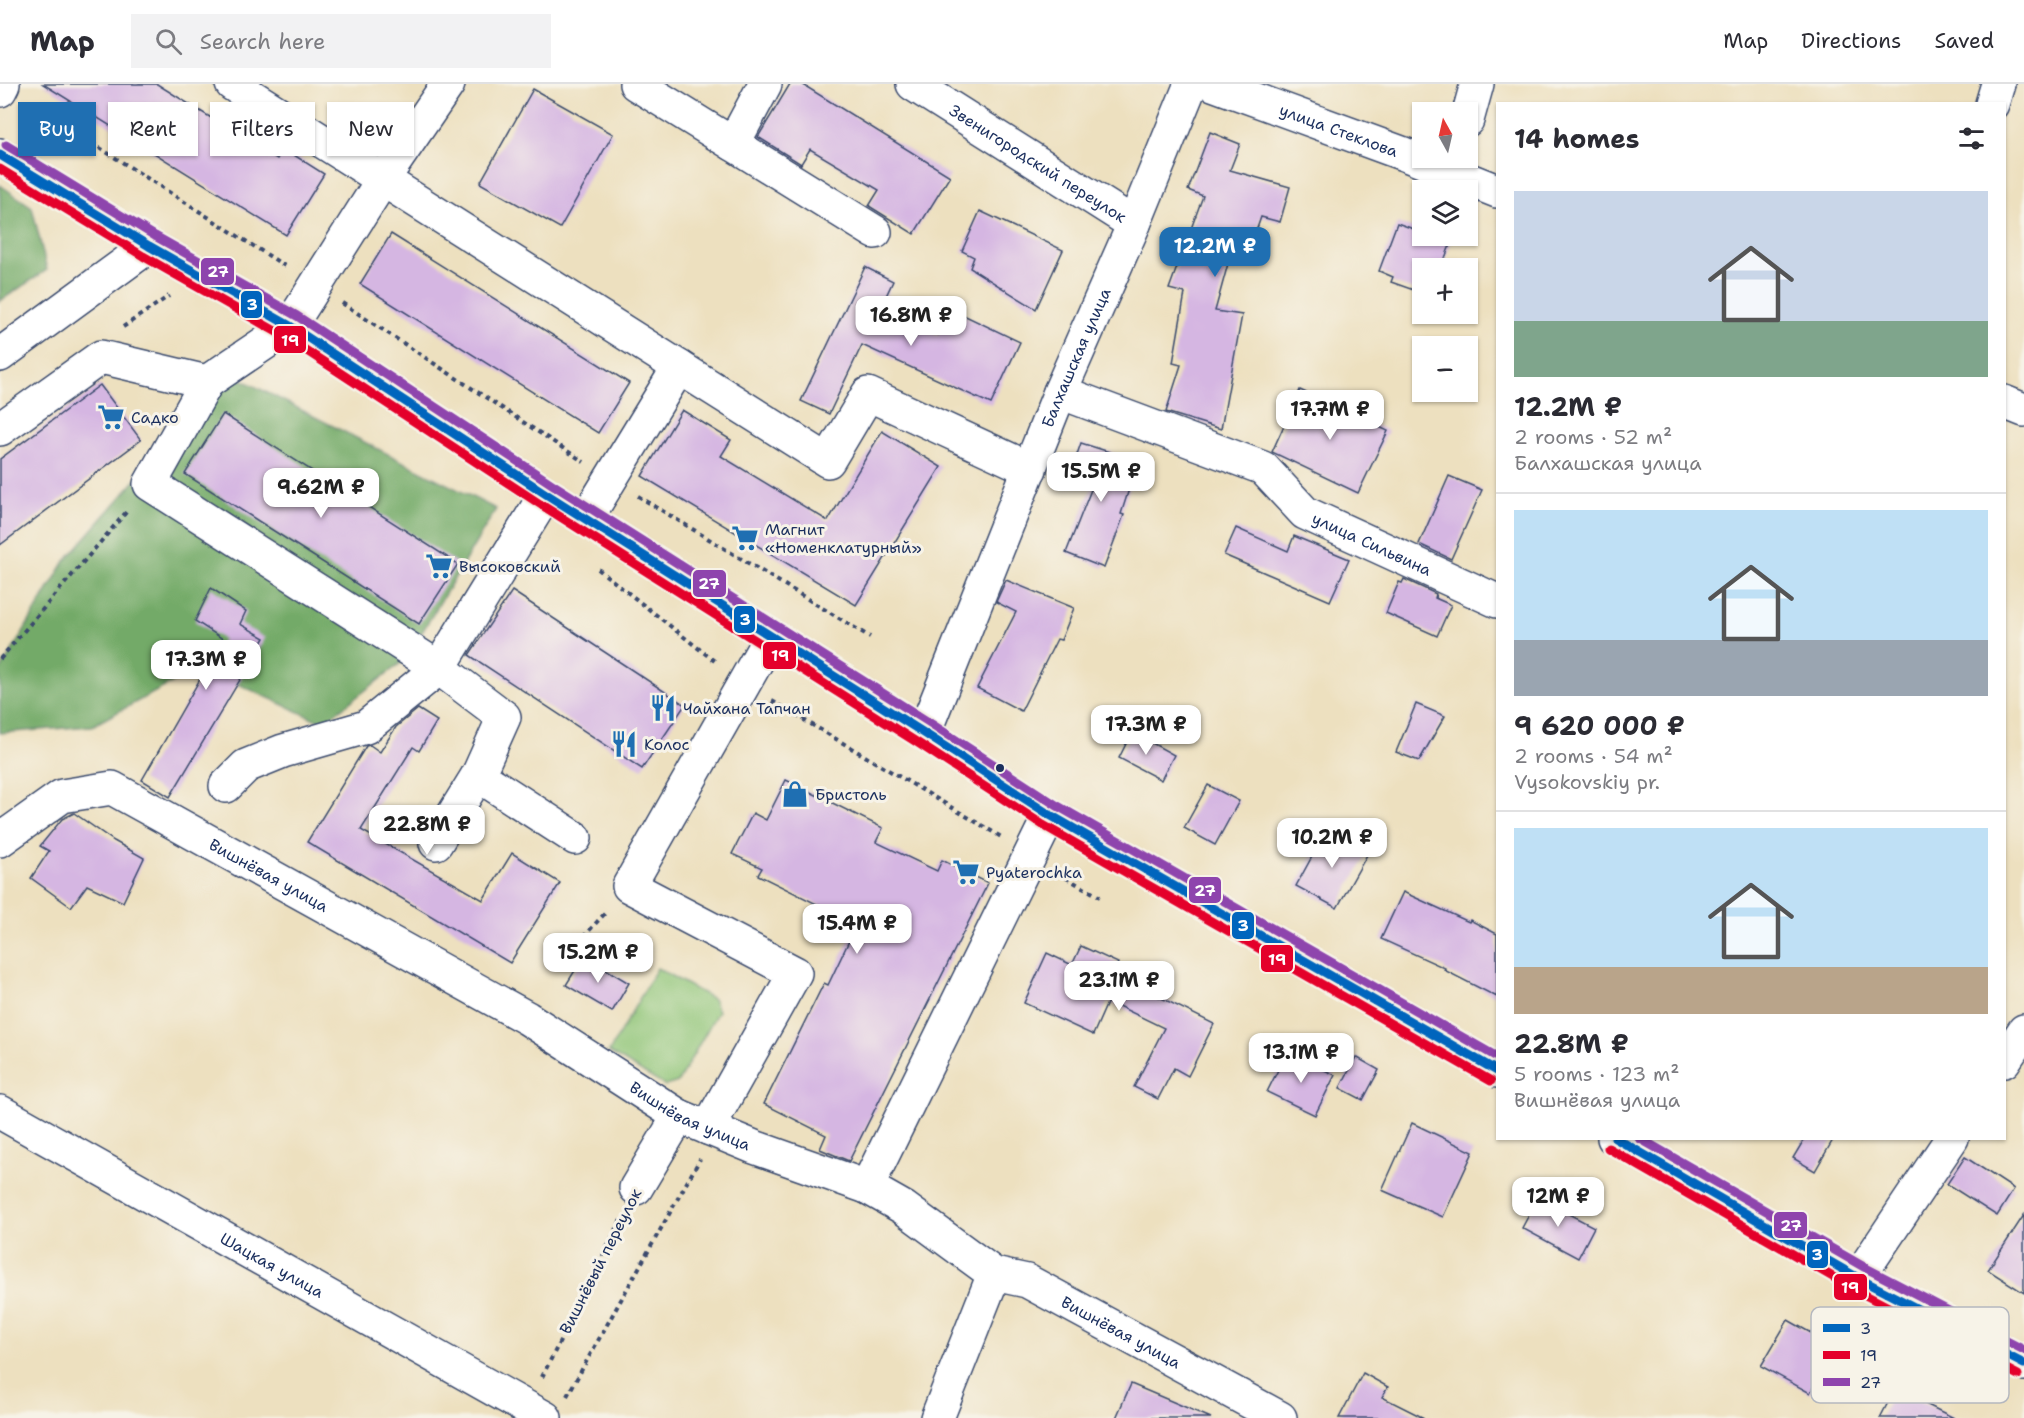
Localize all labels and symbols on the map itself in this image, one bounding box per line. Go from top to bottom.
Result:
street label: улица Стеклова [1276,99,1401,162]
street label: Звенигородский переулок [945,100,1131,228]
north arrow [1412,102,1478,168]
pin: 12.2M ₽ [1160,227,1270,278]
line badge: 27 [200,257,235,286]
text: 27 [207,261,229,282]
street label: Балхашская улица [1037,285,1116,431]
line badge: 3 [240,290,263,319]
text: 3 [246,294,258,315]
pin: 16.8M ₽ [856,296,966,347]
line badge: 19 [273,325,307,354]
text: 19 [281,330,299,351]
pin: 17.7M ₽ [1275,390,1385,441]
supermarket icon: Садко [96,402,126,432]
place label: Садко [131,407,179,428]
pin: 15.5M ₽ [1046,452,1156,503]
pin: 9.62M ₽ [266,468,376,519]
street label: улица Сильвина [1309,508,1435,581]
place label: Магнит «Номенклатурный» [765,519,922,558]
supermarket icon: Магнит «Номенклатурный» [730,523,760,553]
supermarket icon: Высоковский [424,551,454,581]
place label: Высоковский [459,556,561,577]
line badge: 27 [692,569,727,598]
text: 27 [698,573,720,594]
line badge: 3 [733,605,756,634]
text: 3 [739,609,751,630]
pin: 17.3M ₽ [151,640,261,691]
line badge: 19 [762,641,797,670]
text: 19 [771,645,789,666]
restaurant icon: Чайхана Тапчан [648,693,678,723]
place label: Чайхана Тапчан [683,698,811,719]
pin: 17.3M ₽ [1091,705,1201,756]
restaurant icon: Колос [609,729,639,759]
place label: Колос [644,734,690,755]
unlabelled marker [994,762,1006,774]
shop icon: Бристоль [780,779,810,809]
place label: Бристоль [815,784,887,805]
pin: 22.8M ₽ [372,805,482,856]
pin: 10.2M ₽ [1277,818,1387,869]
street label: Вишнёвая улица [205,834,332,917]
supermarket icon: Pyaterochka [951,857,981,887]
place label: Pyaterochka [986,862,1082,883]
line badge: 27 [1188,876,1222,904]
text: 27 [1194,880,1216,901]
pin: 15.4M ₽ [802,904,912,955]
line badge: 3 [1231,911,1255,940]
text: 3 [1237,915,1249,936]
pin: 15.2M ₽ [543,933,653,984]
line badge: 19 [1260,944,1294,973]
text: 19 [1268,949,1286,970]
pin: 23.1M ₽ [1064,961,1174,1012]
pin: 13.1M ₽ [1246,1033,1356,1084]
street label: Вишнёвая улица [625,1077,754,1155]
pin: 12M ₽ [1516,1177,1600,1228]
street label: Вишнёвый переулок [555,1185,646,1337]
line badge: 27 [1773,1211,1808,1239]
text: 27 [1780,1215,1802,1236]
street label: Шацкая улица [216,1228,327,1303]
line badge: 3 [1806,1240,1829,1269]
text: 3 [1811,1244,1823,1265]
line badge: 19 [1833,1273,1868,1301]
text: 19 [1841,1277,1859,1298]
street label: Вишнёвая улица [1057,1291,1185,1373]
legend [1811,1307,2009,1403]
text: 3 [1860,1318,1871,1339]
text: 19 [1860,1345,1877,1366]
text: 27 [1860,1372,1881,1393]

